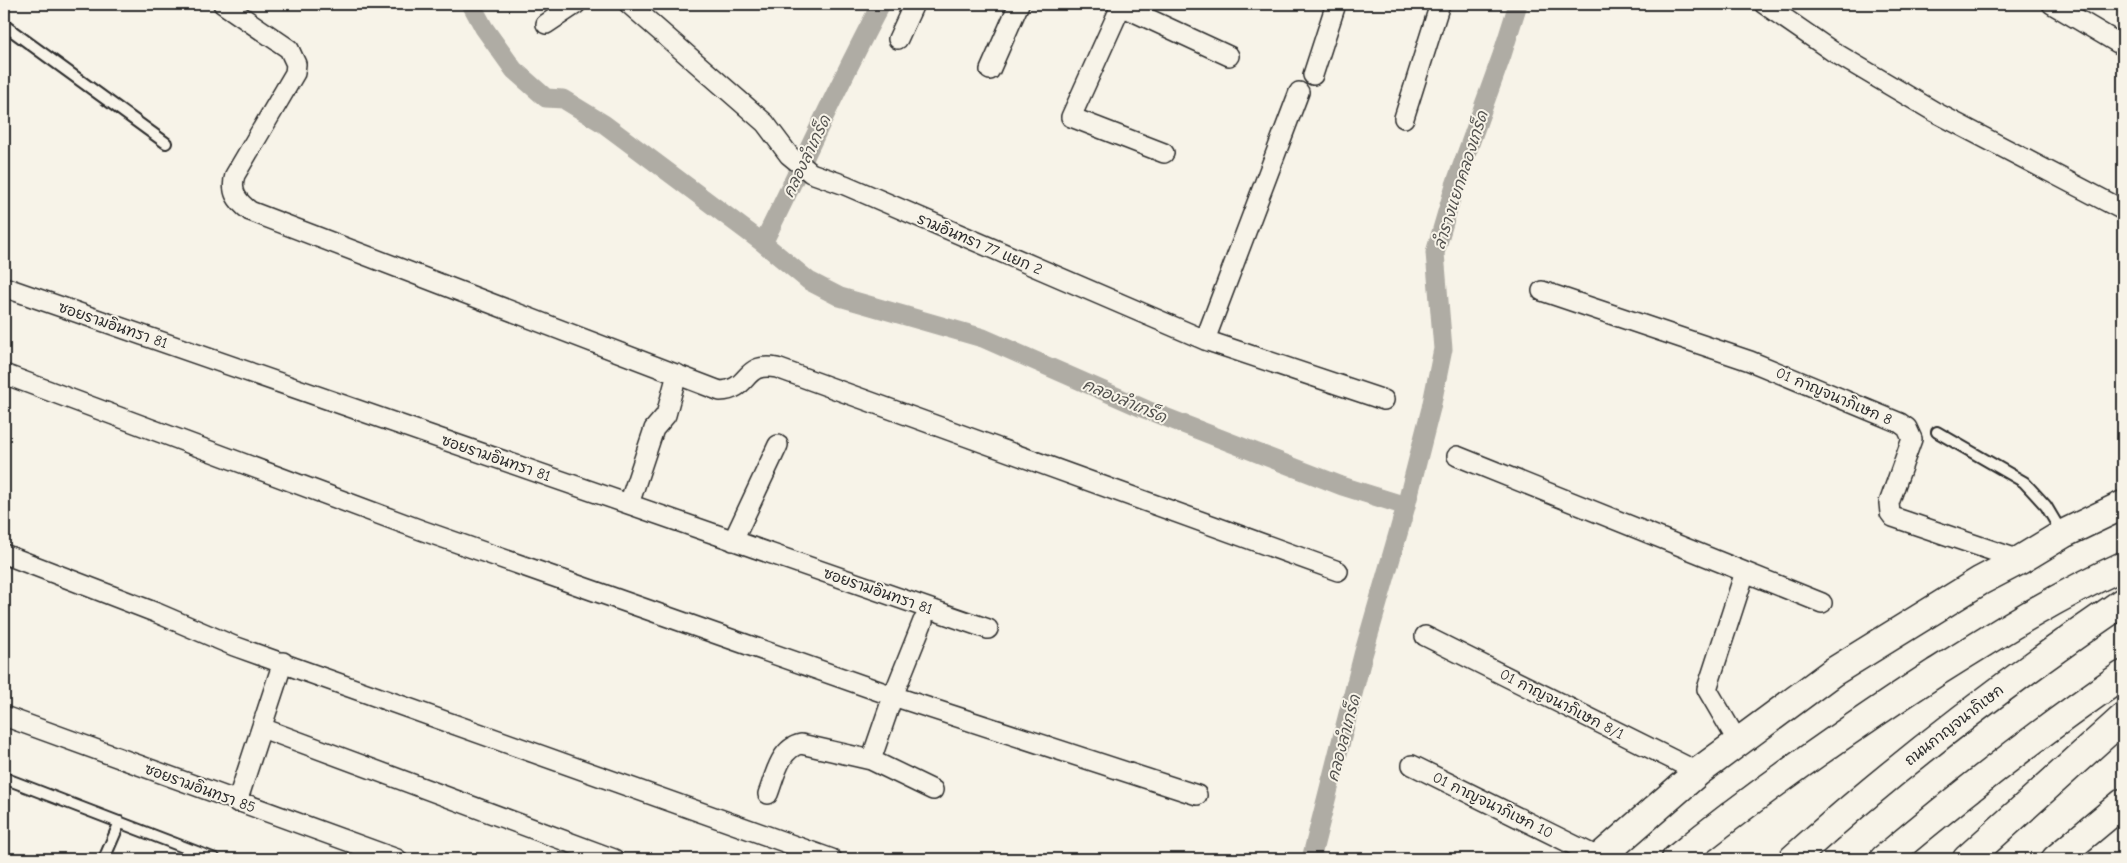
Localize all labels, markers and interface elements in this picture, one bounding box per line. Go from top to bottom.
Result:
water label: ลำรางแยกคลองเกร็ด [1428,107,1492,252]
water label: คลองลำเกร็ด [778,111,835,200]
street label: รามอินทรา 77 แยก 2 [915,210,1045,278]
street label: ซอยรามอินทรา 81 [56,298,170,352]
street label: 01 กาญจนาภิเษก 8 [1773,363,1895,429]
water label: คลองลำเกร็ด [1080,373,1171,427]
street label: ซอยรามอินทรา 81 [439,431,553,485]
street label: ซอยรามอินทรา 81 [821,564,935,618]
street label: 01 กาญจนาภิเษก 8/1 [1497,665,1627,743]
street label: ถนนกาญจนาภิเษก [1901,681,2007,769]
water label: คลองลำเกร็ด [1322,692,1364,783]
street label: ซอยรามอินทรา 85 [142,760,258,816]
street label: 01 กาญจนาภิเษก 10 [1430,768,1556,842]

